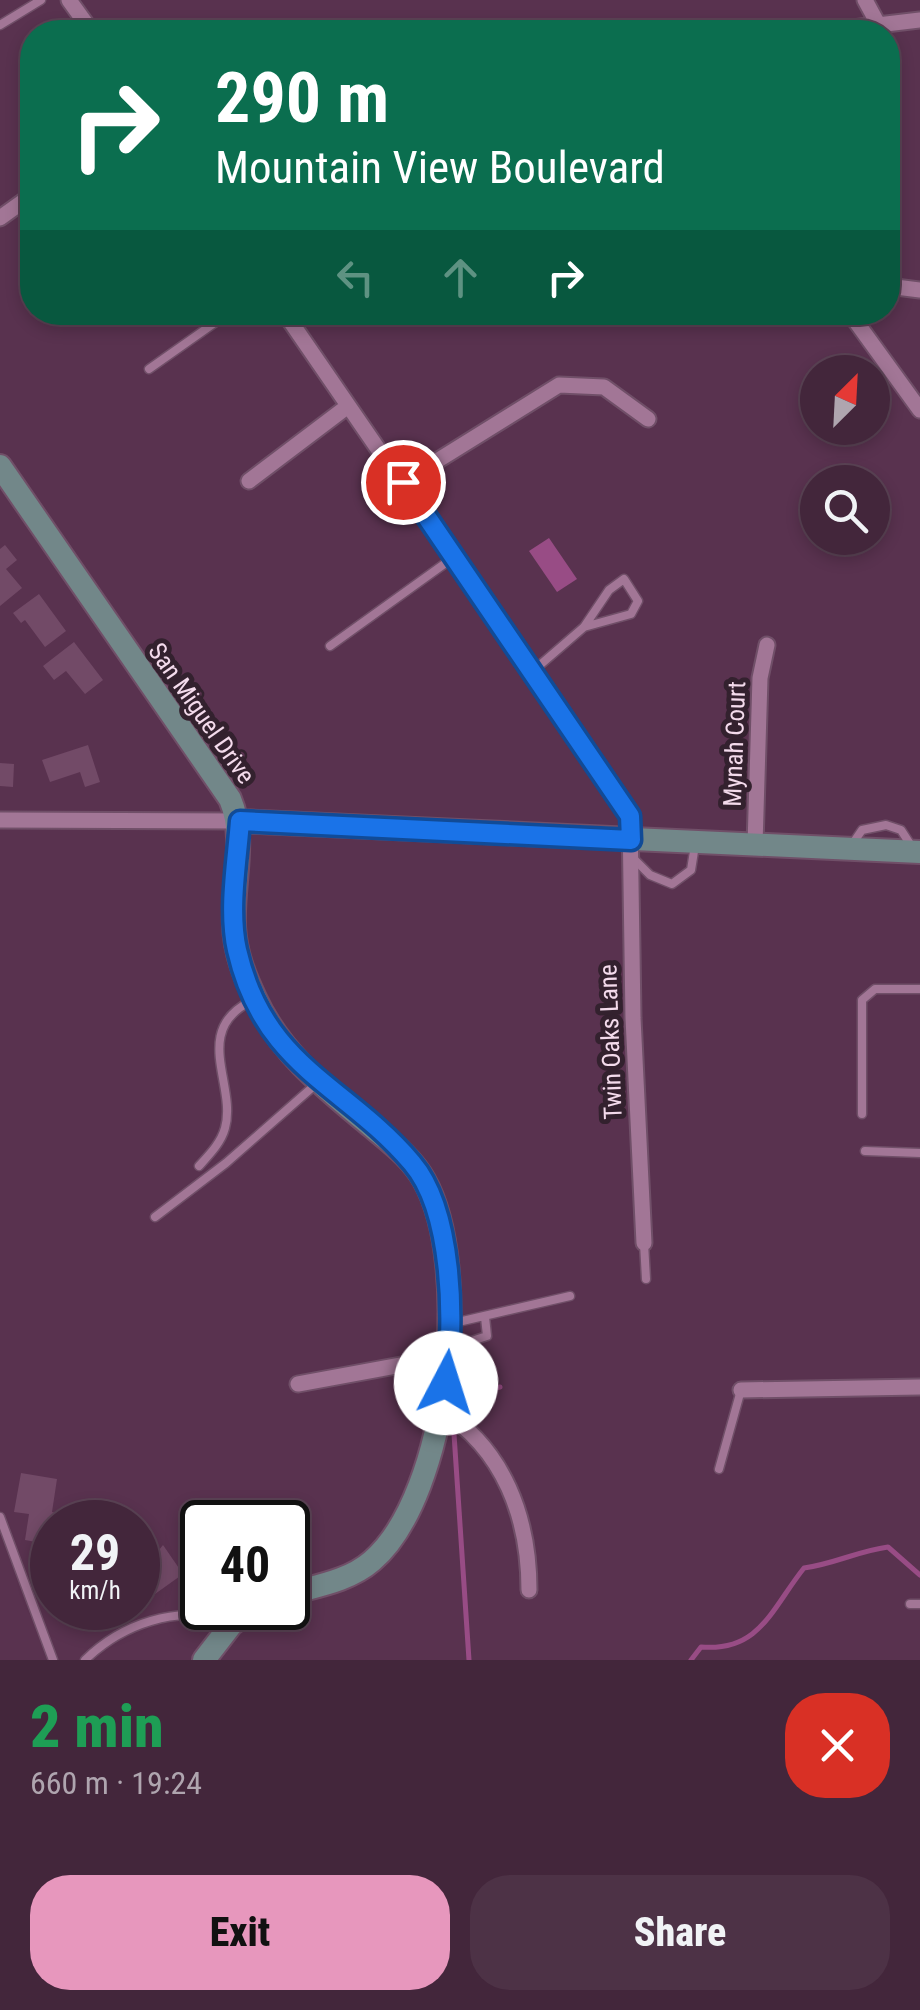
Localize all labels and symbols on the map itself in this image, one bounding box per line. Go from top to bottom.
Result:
north arrow [800,355,890,445]
pin [361,440,446,525]
street label: San Miguel Drive [142,637,261,789]
street label: Mynah Court [718,681,751,807]
street label: Twin Oaks Lane [593,964,628,1120]
position arrow [394,1331,498,1435]
speed limit sign: 40 [180,1500,310,1630]

